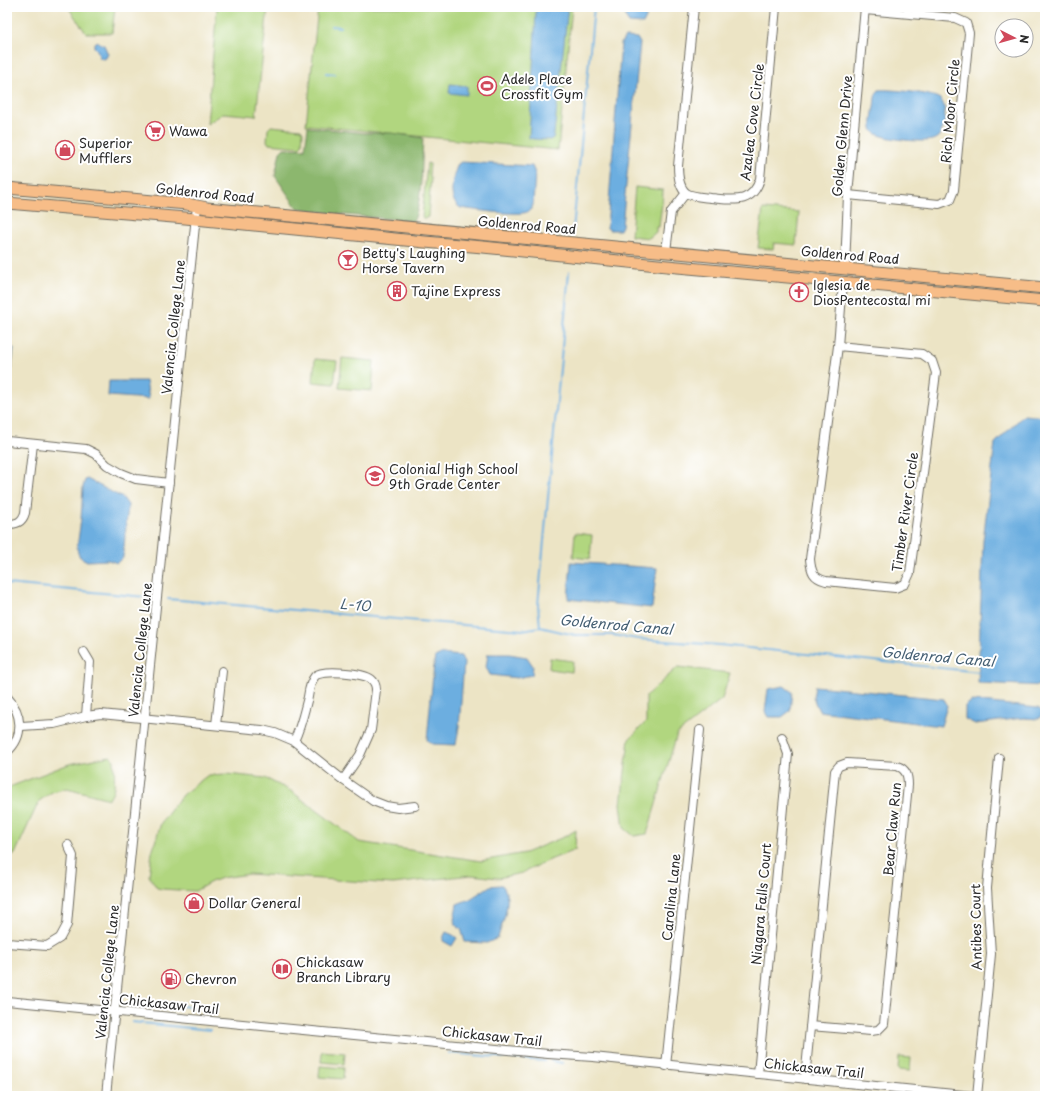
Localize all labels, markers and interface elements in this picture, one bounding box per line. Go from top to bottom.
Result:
north arrow [994,18,1034,58]
text: N [1016,34,1033,45]
street label: Rich Moor Circle [935,58,964,164]
street label: Azalea Cove Circle [735,62,768,182]
place label: Adele Place Crossfit Gym [501,69,583,103]
street label: Golden Glenn Drive [827,74,856,197]
sports icon: Adele Place Crossfit Gym [476,75,498,97]
supermarket icon: Wawa [144,120,166,142]
place label: Wawa [169,121,208,140]
place label: Superior Mufflers [79,133,132,167]
shop icon: Superior Mufflers [54,139,76,161]
street label: Goldenrod Road [155,178,255,207]
street label: Goldenrod Road [477,211,577,238]
street label: Goldenrod Road [800,241,900,268]
place label: Betty's Laughing Horse Tavern [362,243,465,277]
bar icon: Betty's Laughing Horse Tavern [337,249,359,271]
street label: Valencia College Lane [156,258,189,395]
place label: Iglesia de DiosPentecostal mi [813,275,931,309]
building icon: Tajine Express [386,280,408,302]
place label: Tajine Express [411,281,501,300]
church icon: Iglesia de DiosPentecostal mi [788,281,810,303]
street label: Timber River Circle [887,451,922,573]
place label: Colonial High School 9th Grade Center [389,459,518,493]
school or university icon: Colonial High School 9th Grade Center [364,465,386,487]
street label: Valencia College Lane [123,581,156,718]
water label: L-10 [339,593,372,616]
water label: Goldenrod Canal [559,609,675,640]
water label: Goldenrod Canal [881,641,997,672]
street label: Bear Claw Run [878,781,905,877]
street label: Niagara Falls Court [746,842,775,966]
street label: Carolina Lane [656,852,685,942]
street label: Antibes Court [965,884,986,970]
shop icon: Dollar General [183,892,205,914]
place label: Dollar General [208,893,301,912]
street label: Valencia College Lane [90,903,123,1040]
place label: Chickasaw Branch Library [296,952,391,986]
library icon: Chickasaw Branch Library [271,958,293,980]
fuel station icon: Chevron [160,968,182,990]
place label: Chevron [185,969,237,988]
street label: Chickasaw Trail [118,989,220,1018]
street label: Chickasaw Trail [441,1021,543,1050]
street label: Chickasaw Trail [763,1053,865,1082]

